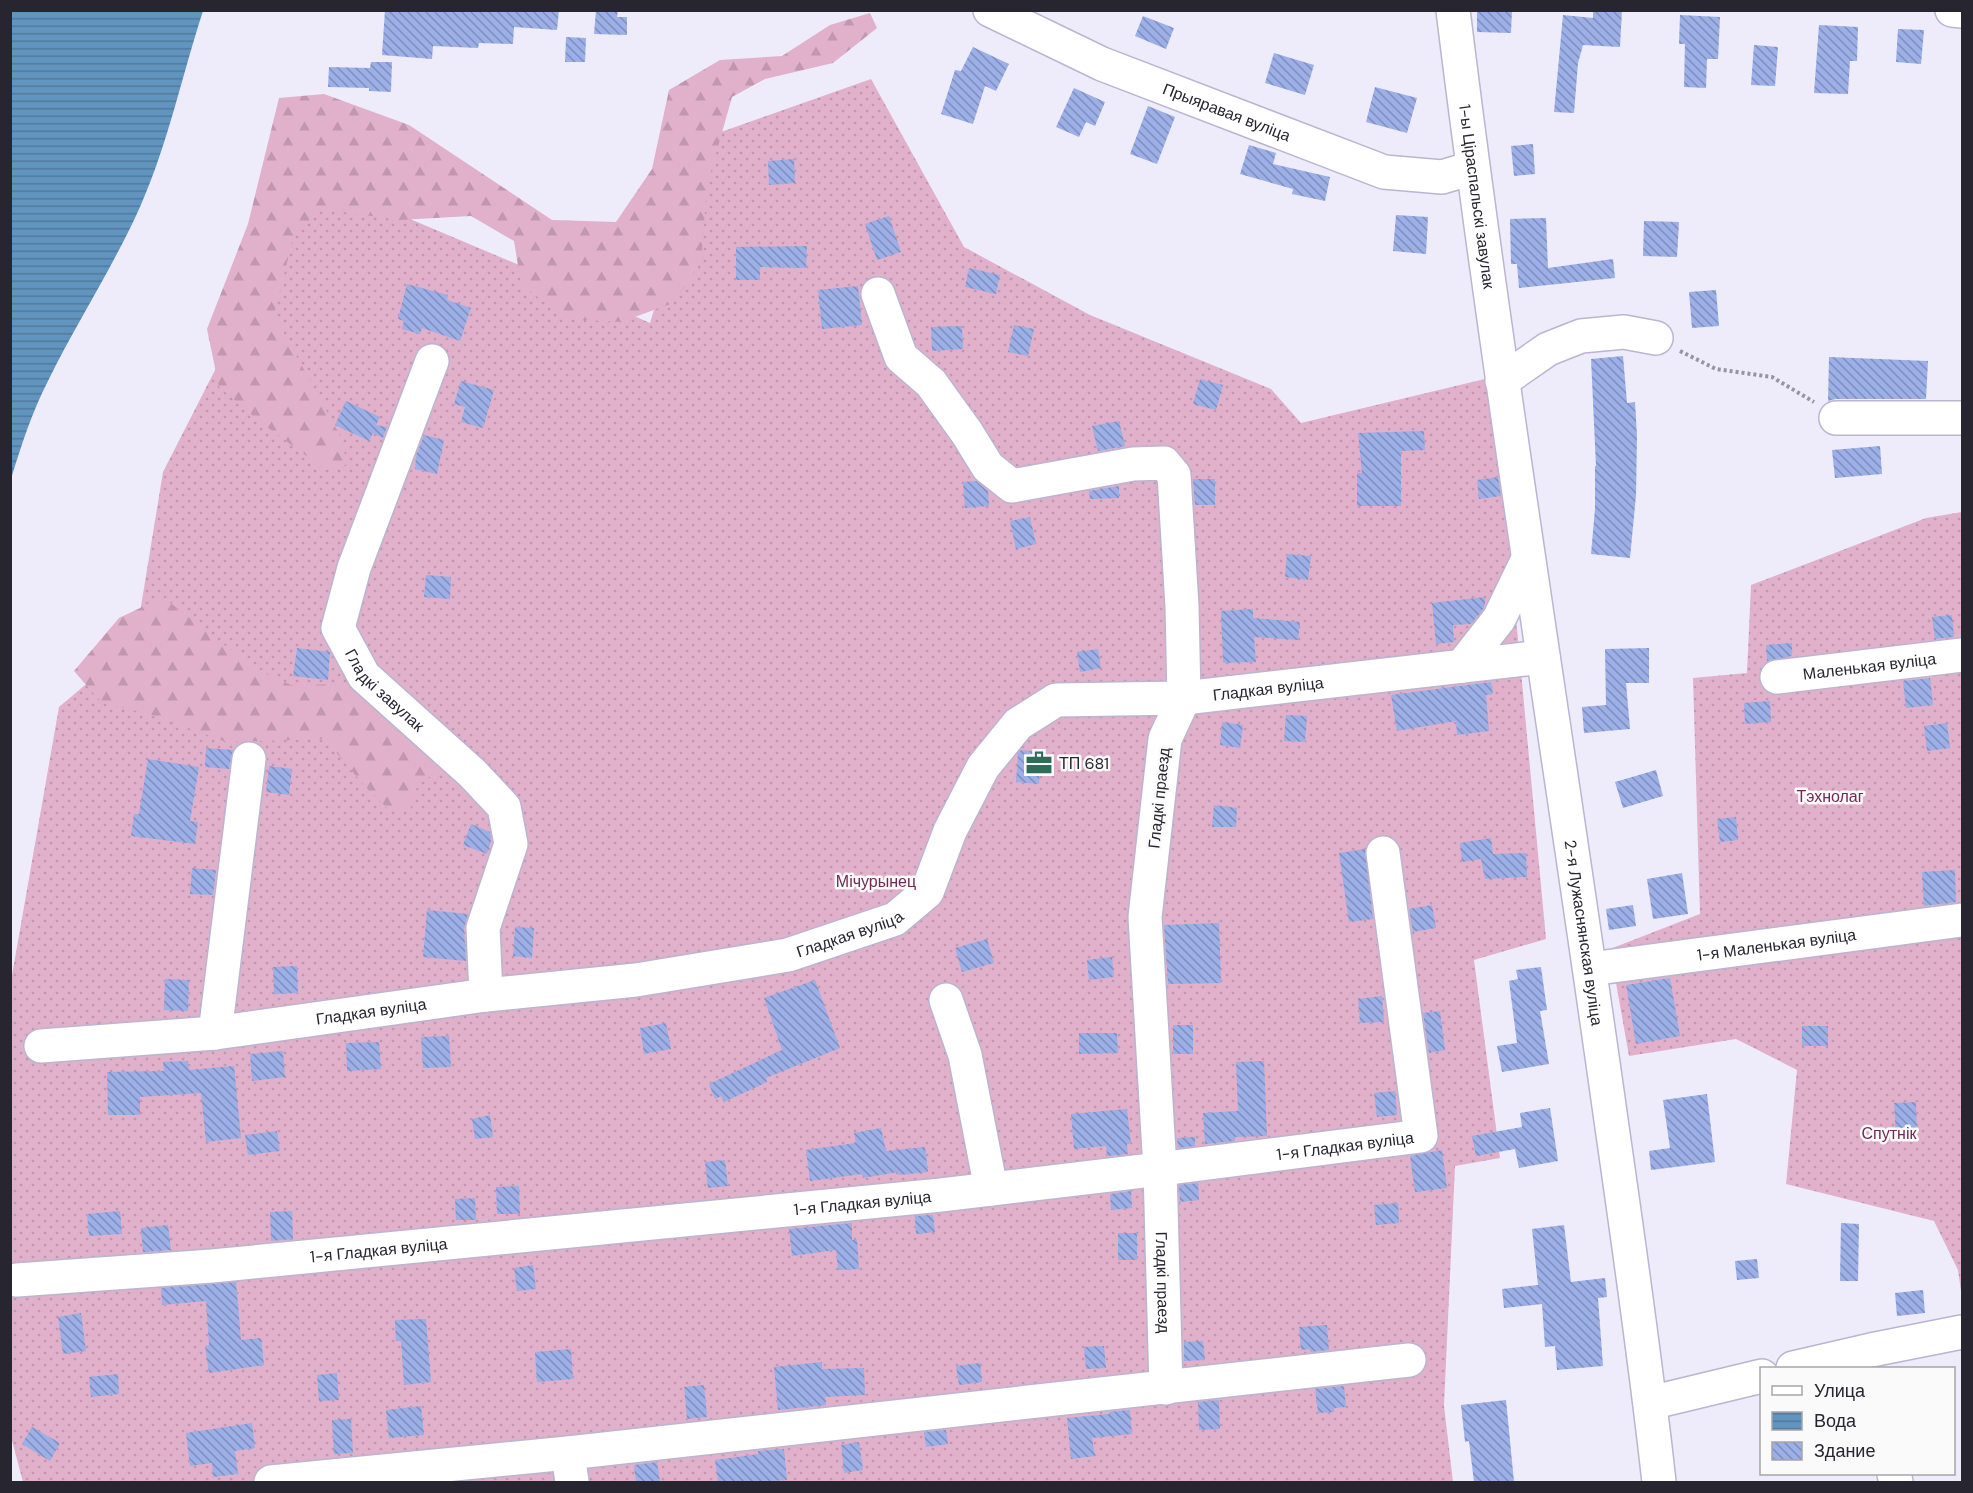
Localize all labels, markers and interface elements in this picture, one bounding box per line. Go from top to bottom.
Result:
street label: Прыяравая вуліца [1160,78,1294,146]
street label: 1-ы Ціраспальскі завулак [1454,103,1500,291]
street label: Гладкі завулак [341,645,430,737]
street label: Маленькая вуліца [1802,648,1937,684]
street label: Гладкая вуліца [1212,672,1325,705]
street label: Гладкі праезд [1143,746,1175,850]
office icon: ТП 681 [1024,748,1054,778]
place label: ТП 681 [1059,753,1109,774]
park label: Тэхнолаг [1796,786,1864,807]
street label: 2-я Лужаснянская вуліца [1560,838,1608,1027]
park label: Мічурынец [836,871,916,892]
street label: Гладкая вуліца [794,906,908,962]
street label: 1-я Маленькая вуліца [1695,924,1857,965]
street label: Гладкая вуліца [314,993,428,1029]
park label: Спутнік [1862,1123,1917,1144]
street label: 1-я Гладкая вуліца [1275,1127,1415,1165]
street label: 1-я Гладкая вуліца [793,1186,932,1220]
street label: Гладкі праезд [1151,1231,1175,1334]
street label: 1-я Гладкая вуліца [309,1233,448,1267]
legend [1760,1367,1955,1475]
text: Улица [1814,1379,1866,1403]
text: Вода [1814,1409,1857,1433]
text: Здание [1814,1439,1875,1463]

